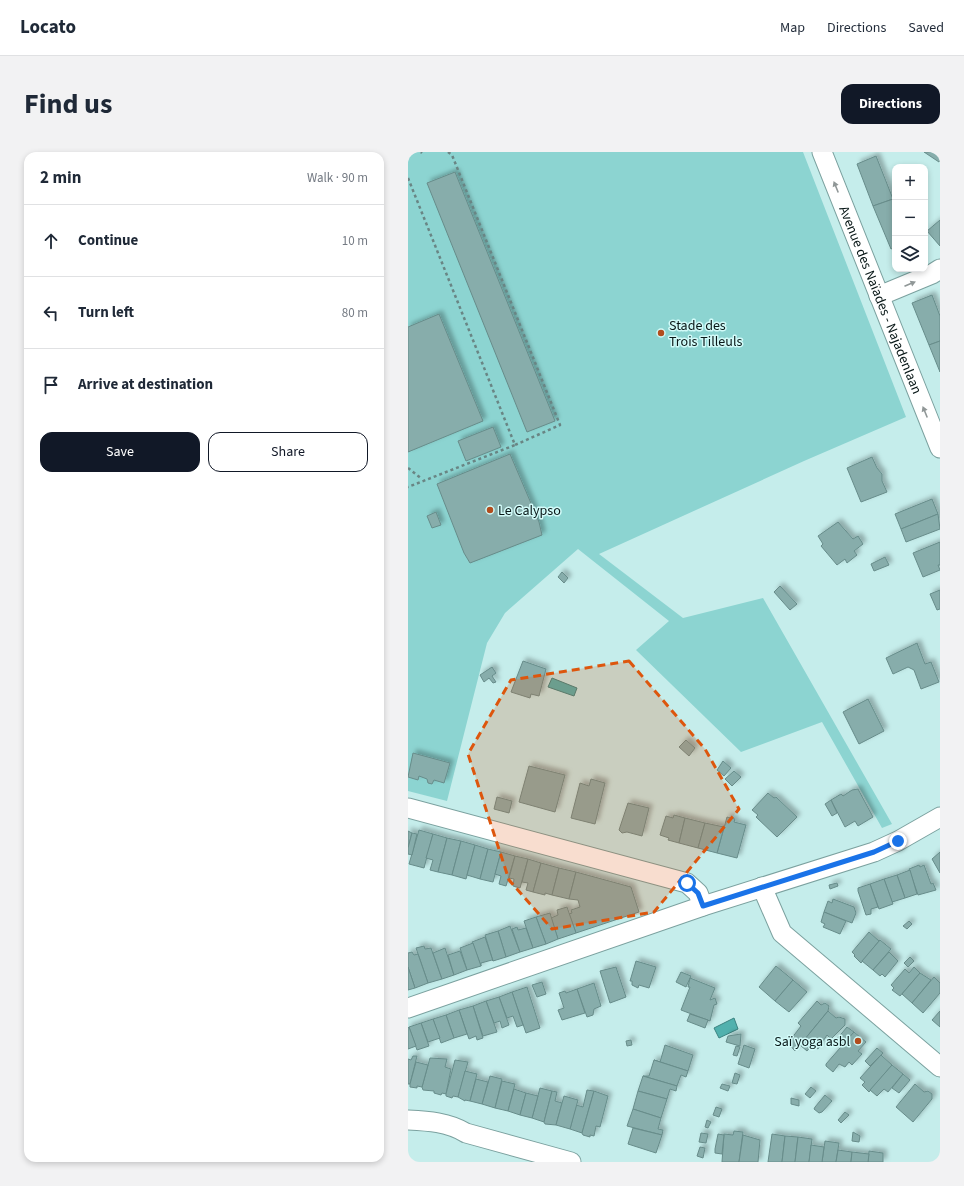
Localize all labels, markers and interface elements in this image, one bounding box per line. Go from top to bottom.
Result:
text: Locato [20,14,76,41]
text: Map [780,18,805,38]
text: Directions [827,18,886,38]
text: Saved [908,18,944,38]
text: Find us [24,84,112,124]
button: Directions [841,84,940,124]
map controls [892,164,928,272]
button: + [892,164,928,200]
text: 2 min [40,166,81,190]
text: Walk · 90 m [307,169,368,187]
one-way arrow [832,181,838,193]
button: − [892,200,928,236]
street label: Avenue des Naïades - Najadenlaan [833,203,926,397]
icon: ahead [40,230,62,252]
text: Continue [78,230,138,251]
text: 10 m [342,232,368,250]
button: layers [892,236,928,272]
one-way arrow [904,280,916,287]
icon: left [40,302,62,324]
text: Turn left [78,302,134,323]
text: 80 m [342,304,368,322]
place label: Stade des Trois Tilleuls [669,316,742,352]
marker: Stade des Trois Tilleuls [656,328,666,338]
icon: arrive [40,374,62,396]
text: Arrive at destination [78,374,213,395]
one-way arrow [922,406,928,418]
button: Save [40,432,200,472]
button: Share [208,432,368,472]
place label: Le Calypso [498,501,561,521]
marker: Le Calypso [485,505,495,515]
route end [889,832,907,850]
route start [678,874,696,892]
place label: Saï yoga asbl [774,1032,850,1052]
marker: Saï yoga asbl [853,1036,863,1046]

